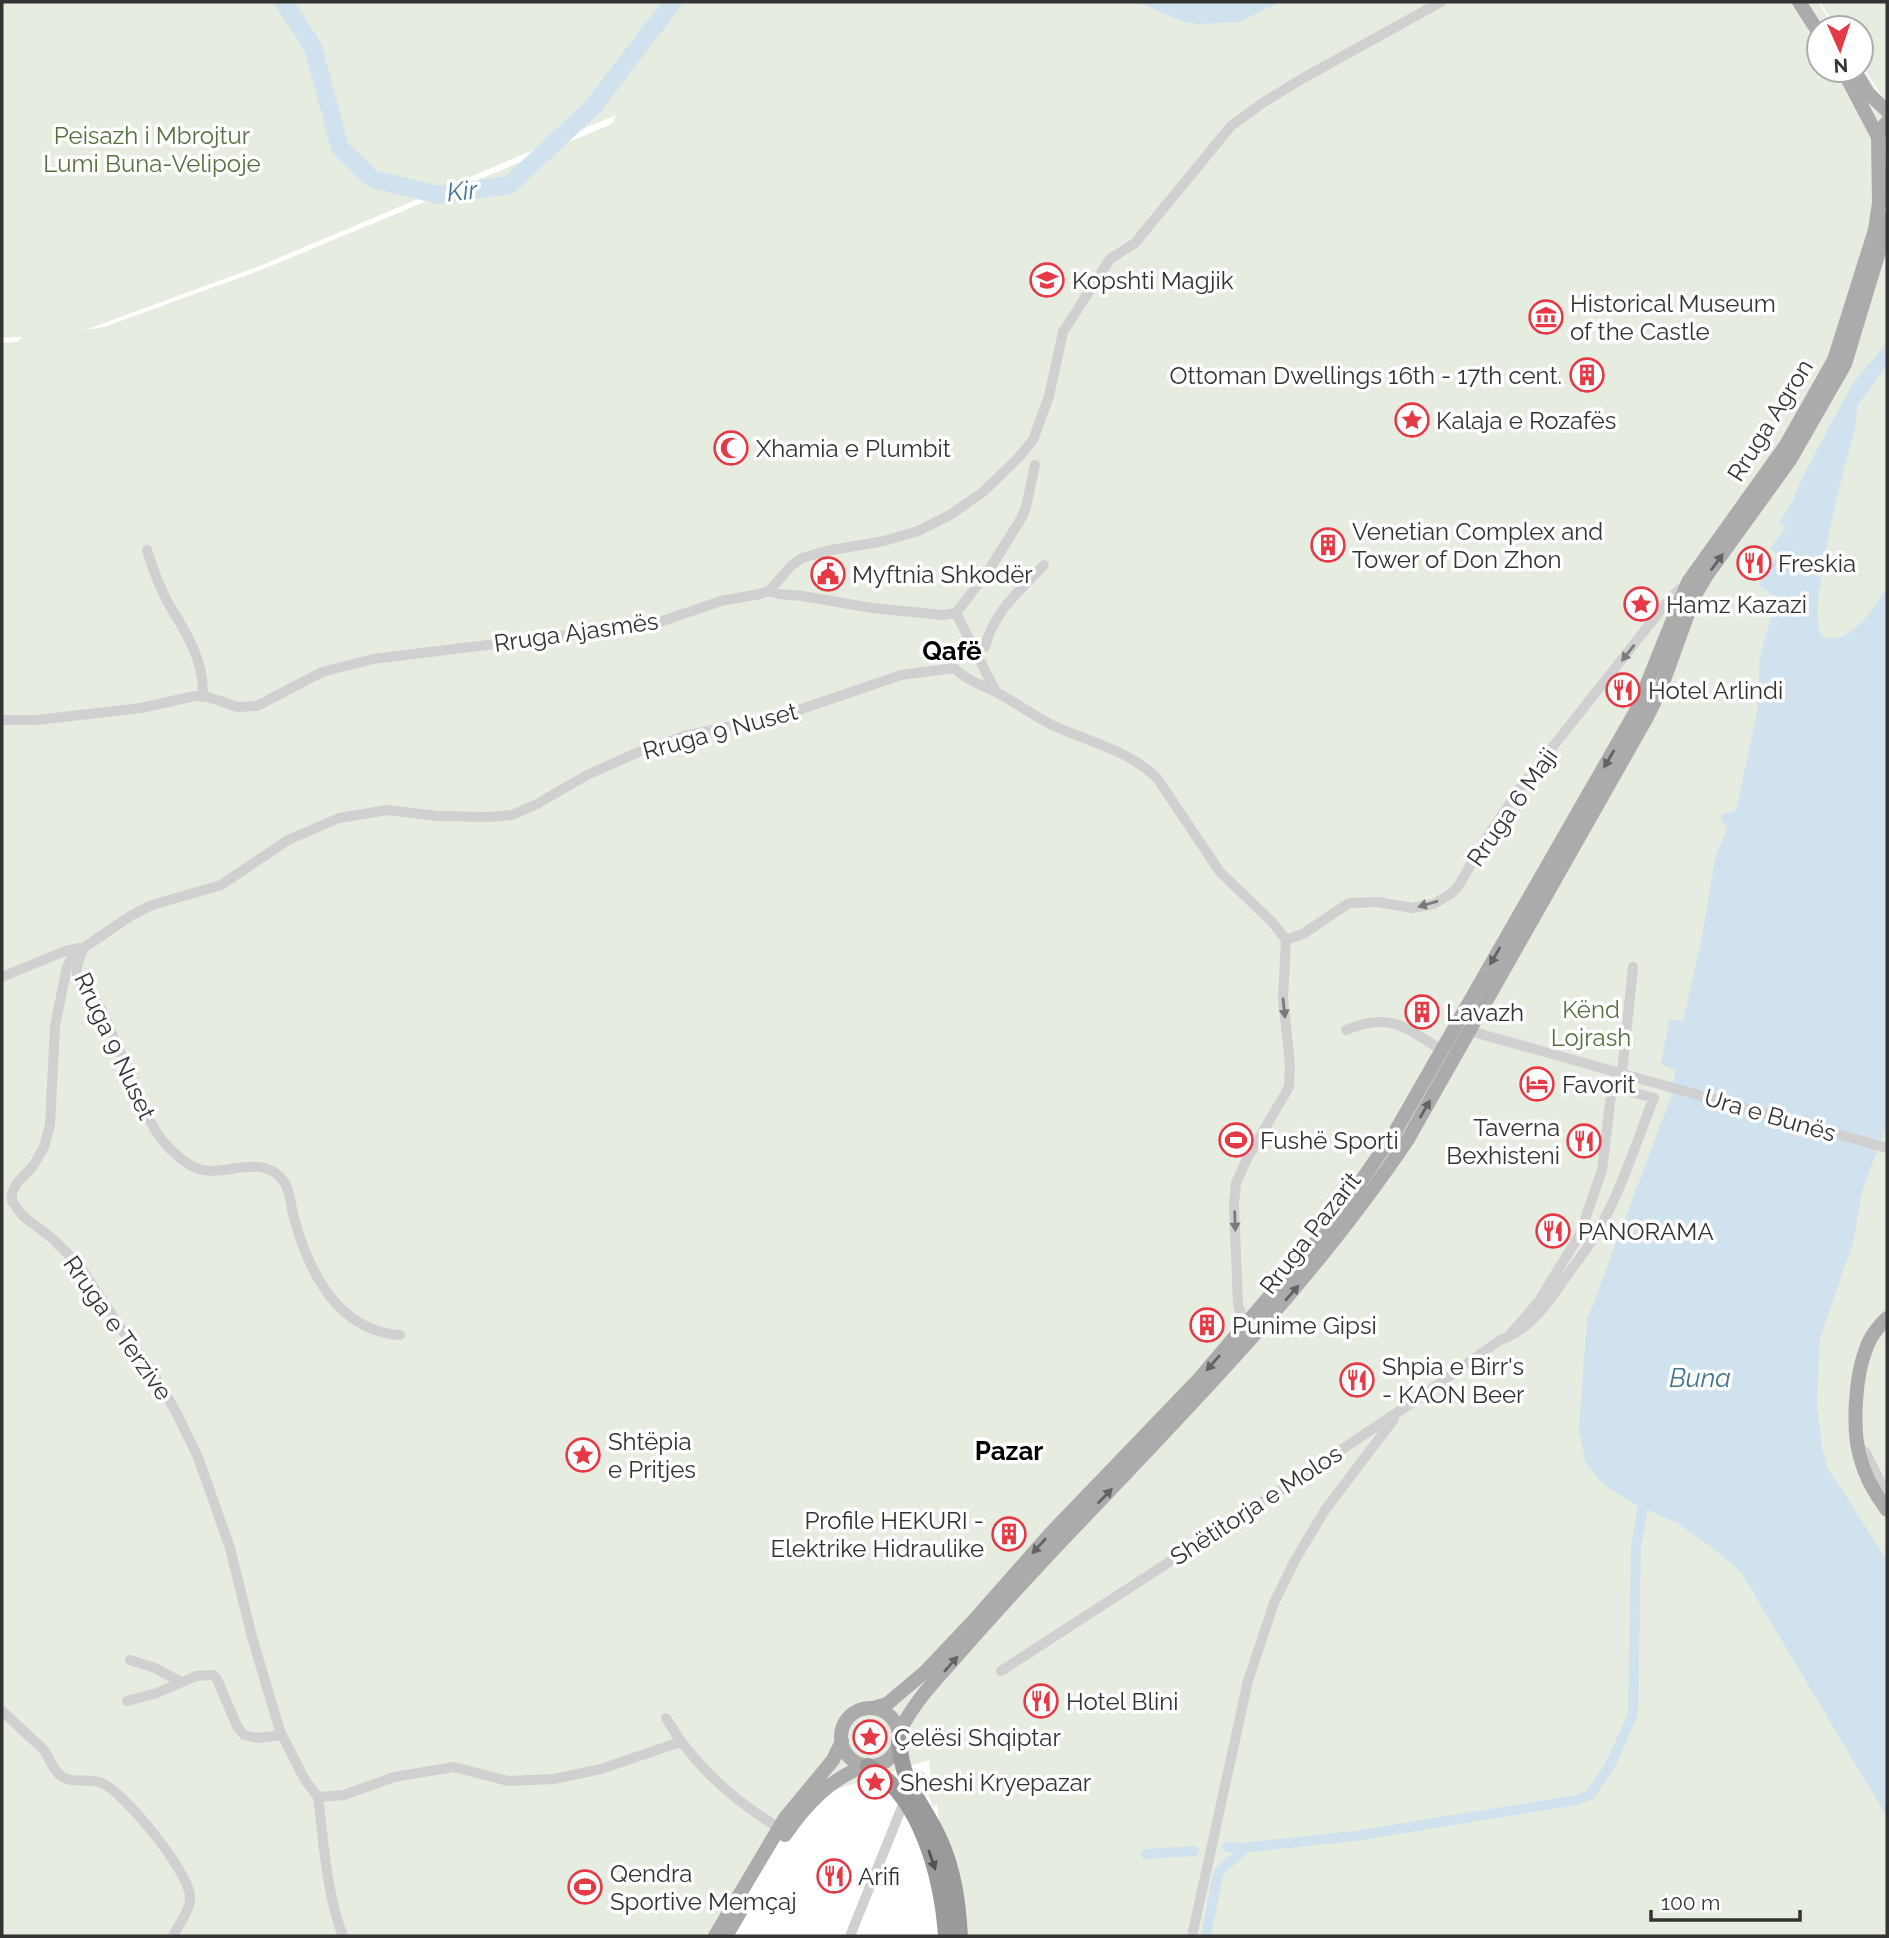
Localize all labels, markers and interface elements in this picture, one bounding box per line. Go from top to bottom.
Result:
north arrow [1805,14,1875,84]
text: N [1833,55,1849,77]
park label: Peisazh i Mbrojtur Lumi Buna-Velipoje [43,121,261,178]
water label: Kir [445,174,480,208]
school or university icon: Kopshti Magjik [1028,261,1066,299]
place label: Kopshti Magjik [1072,266,1234,295]
place label: Historical Museum of the Castle [1570,289,1776,346]
museum icon: Historical Museum of the Castle [1527,298,1565,336]
street label: Rruga Agron [1721,354,1819,486]
building icon: Ottoman Dwellings 16th - 17th cent. [1568,356,1606,394]
place label: Ottoman Dwellings 16th - 17th cent. [1170,361,1562,390]
place icon: Kalaja e Rozafës [1393,401,1431,439]
place label: Kalaja e Rozafës [1436,406,1616,435]
mosque icon: Xhamia e Plumbit [712,429,750,467]
place label: Xhamia e Plumbit [756,434,951,463]
place label: Venetian Complex and Tower of Don Zhon [1352,517,1603,574]
building icon: Venetian Complex and Tower of Don Zhon [1309,526,1347,564]
restaurant icon: Freskia [1735,544,1773,582]
place label: Freskia [1778,549,1856,578]
one-way arrow [1710,553,1724,571]
public building icon: Myftnia Shkodër [809,555,847,593]
place label: Myftnia Shkodër [852,560,1033,589]
place icon: Hamz Kazazi [1622,585,1660,623]
place label: Hamz Kazazi [1666,590,1807,619]
street label: Rruga Ajasmës [492,606,660,658]
district label: Qafë [922,636,982,666]
one-way arrow [1621,643,1636,661]
restaurant icon: Hotel Arlindi [1604,671,1642,709]
place label: Hotel Arlindi [1648,676,1783,705]
street label: Rruga 9 Nuset [640,696,800,766]
street label: Rruga 6 Maji [1461,742,1563,872]
one-way arrow [1603,750,1615,769]
one-way arrow [1417,900,1438,910]
one-way arrow [1489,947,1502,966]
street label: Rruga 9 Nuset [68,968,162,1124]
building icon: Lavazh [1403,993,1441,1031]
park label: Kënd Lojrash [1551,995,1631,1052]
one-way arrow [1279,997,1290,1019]
place label: Lavazh [1446,998,1524,1027]
hotel icon: Favorit [1518,1065,1556,1103]
place label: Favorit [1562,1070,1636,1099]
street label: Ura e Bunës [1701,1082,1839,1148]
one-way arrow [1419,1099,1431,1119]
place label: Taverna Bexhisteni [1446,1113,1560,1170]
sports icon: Fushë Sporti [1217,1121,1255,1159]
restaurant icon: Taverna Bexhisteni [1565,1122,1603,1160]
place label: Fushë Sporti [1260,1126,1399,1155]
street label: Rruga Pazarit [1253,1166,1367,1300]
one-way arrow [1229,1211,1240,1233]
restaurant icon: PANORAMA [1534,1212,1572,1250]
place label: PANORAMA [1578,1217,1714,1246]
street label: Rruga e Terzive [57,1250,179,1406]
one-way arrow [1284,1284,1300,1302]
building icon: Punime Gipsi [1188,1306,1226,1344]
place label: Punime Gipsi [1232,1311,1377,1340]
place label: Shpia e Birr's - KAON Beer [1382,1352,1525,1409]
one-way arrow [1205,1354,1221,1372]
restaurant icon: Shpia e Birr's - KAON Beer [1338,1361,1376,1399]
water label: Buna [1669,1363,1731,1393]
place label: Shtëpia e Pritjes [608,1427,696,1484]
place icon: Shtëpia e Pritjes [564,1436,602,1474]
district label: Pazar [975,1436,1043,1466]
street label: Shëtitorja e Molos [1165,1439,1347,1571]
one-way arrow [1096,1488,1112,1505]
place label: Profile HEKURI - Elektrike Hidraulike [771,1506,984,1563]
building icon: Profile HEKURI - Elektrike Hidraulike [990,1515,1028,1553]
one-way arrow [1032,1537,1048,1554]
one-way arrow [942,1655,958,1672]
restaurant icon: Hotel Blini [1022,1682,1060,1720]
place label: Hotel Blini [1066,1687,1178,1716]
place icon: Çelësi Shqiptar [851,1718,889,1756]
place label: Çelësi Shqiptar [894,1723,1061,1752]
place icon: Sheshi Kryepazar [856,1763,894,1801]
place label: Sheshi Kryepazar [900,1768,1092,1797]
one-way arrow [927,1850,938,1871]
restaurant icon: Arifi [815,1857,853,1895]
place label: Qendra Sportive Memçaj [610,1859,797,1916]
place label: Arifi [858,1862,900,1891]
sports icon: Qendra Sportive Memçaj [566,1868,604,1906]
scale bar [1651,1878,1800,1922]
text: 100 m [1661,1890,1720,1915]

